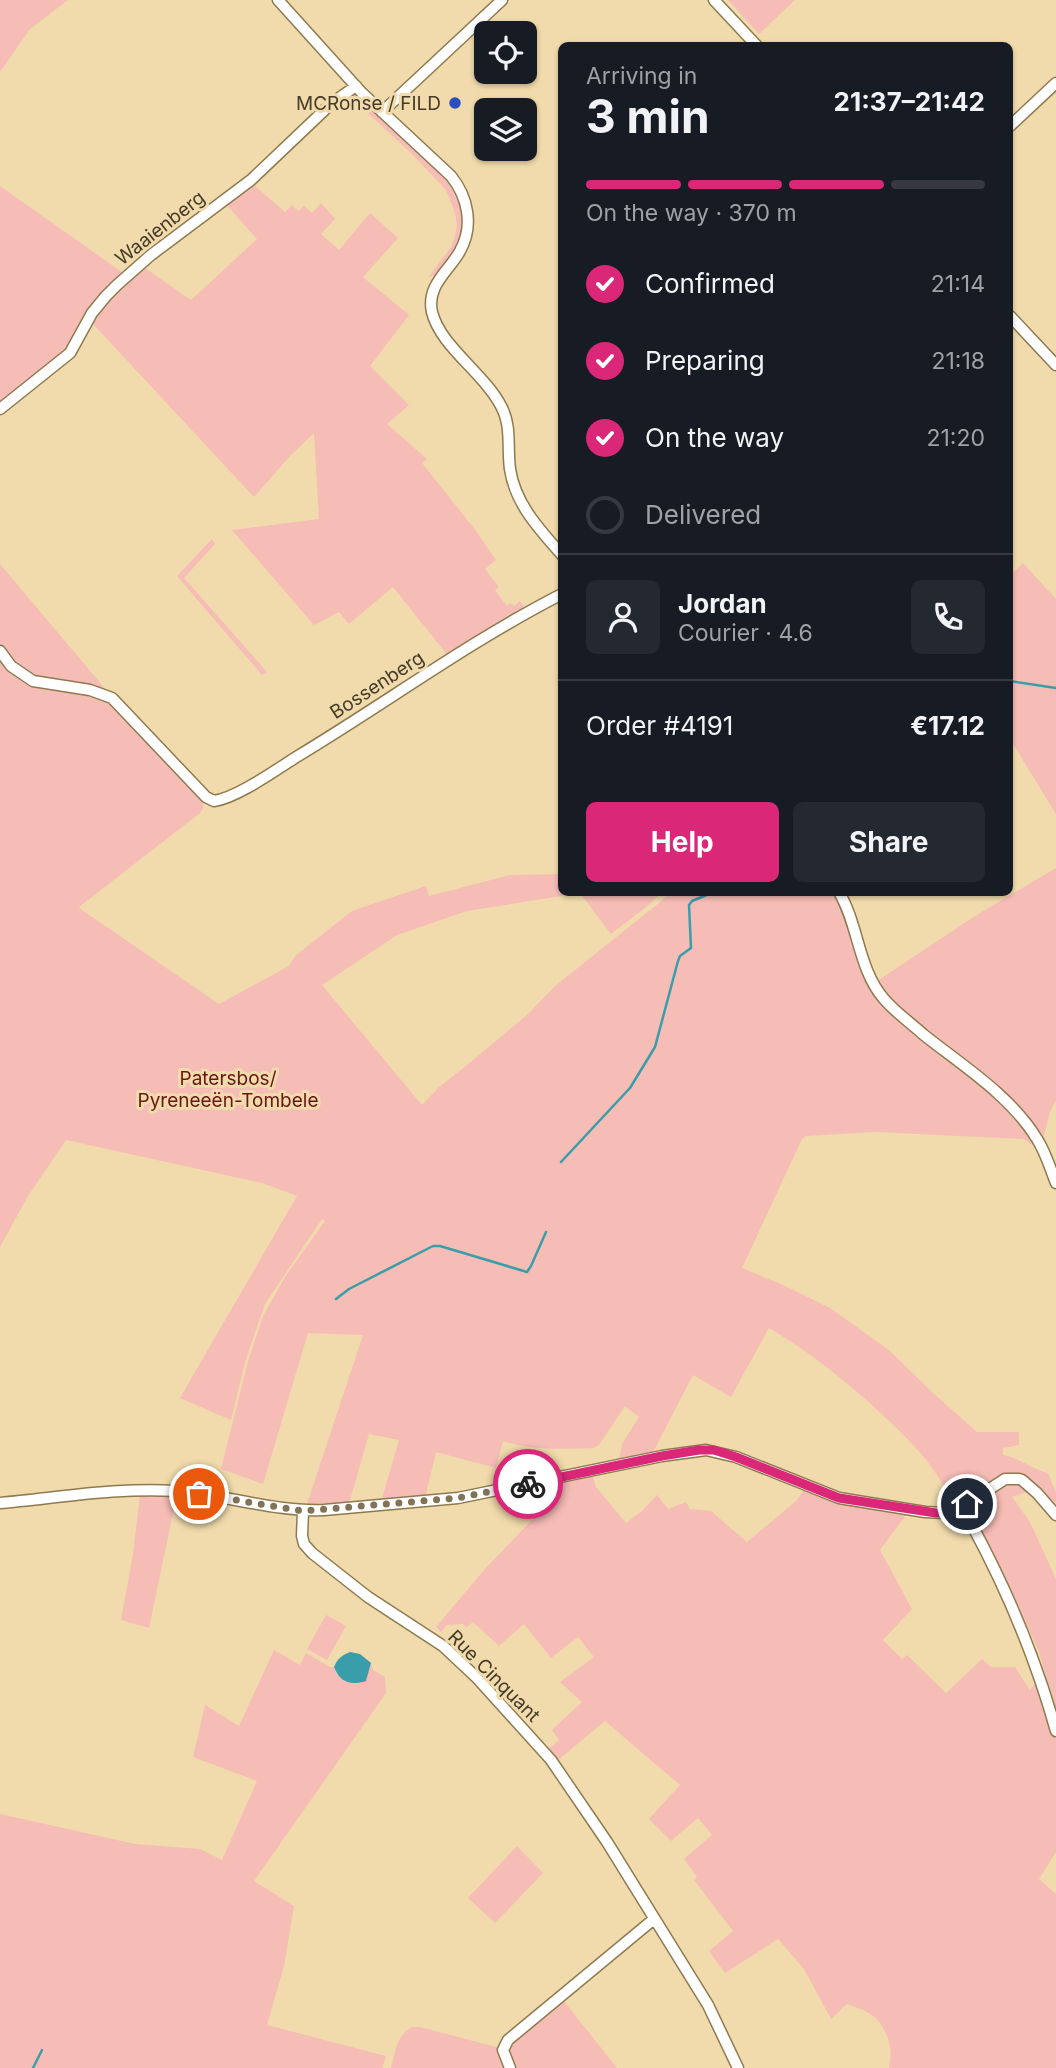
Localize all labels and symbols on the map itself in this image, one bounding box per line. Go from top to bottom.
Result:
place label: MCRonse / FILD [296,92,441,115]
marker: MCRonse / FILD [447,95,463,111]
street label: Waaienberg [111,186,209,270]
street label: Bossenberg [326,646,428,724]
park label: Patersbos/ Pyreneeën-Tombele [138,1067,318,1112]
courier [493,1449,563,1519]
pin [169,1464,229,1524]
pin [937,1474,997,1534]
street label: Rue Cinquant [443,1625,545,1727]

